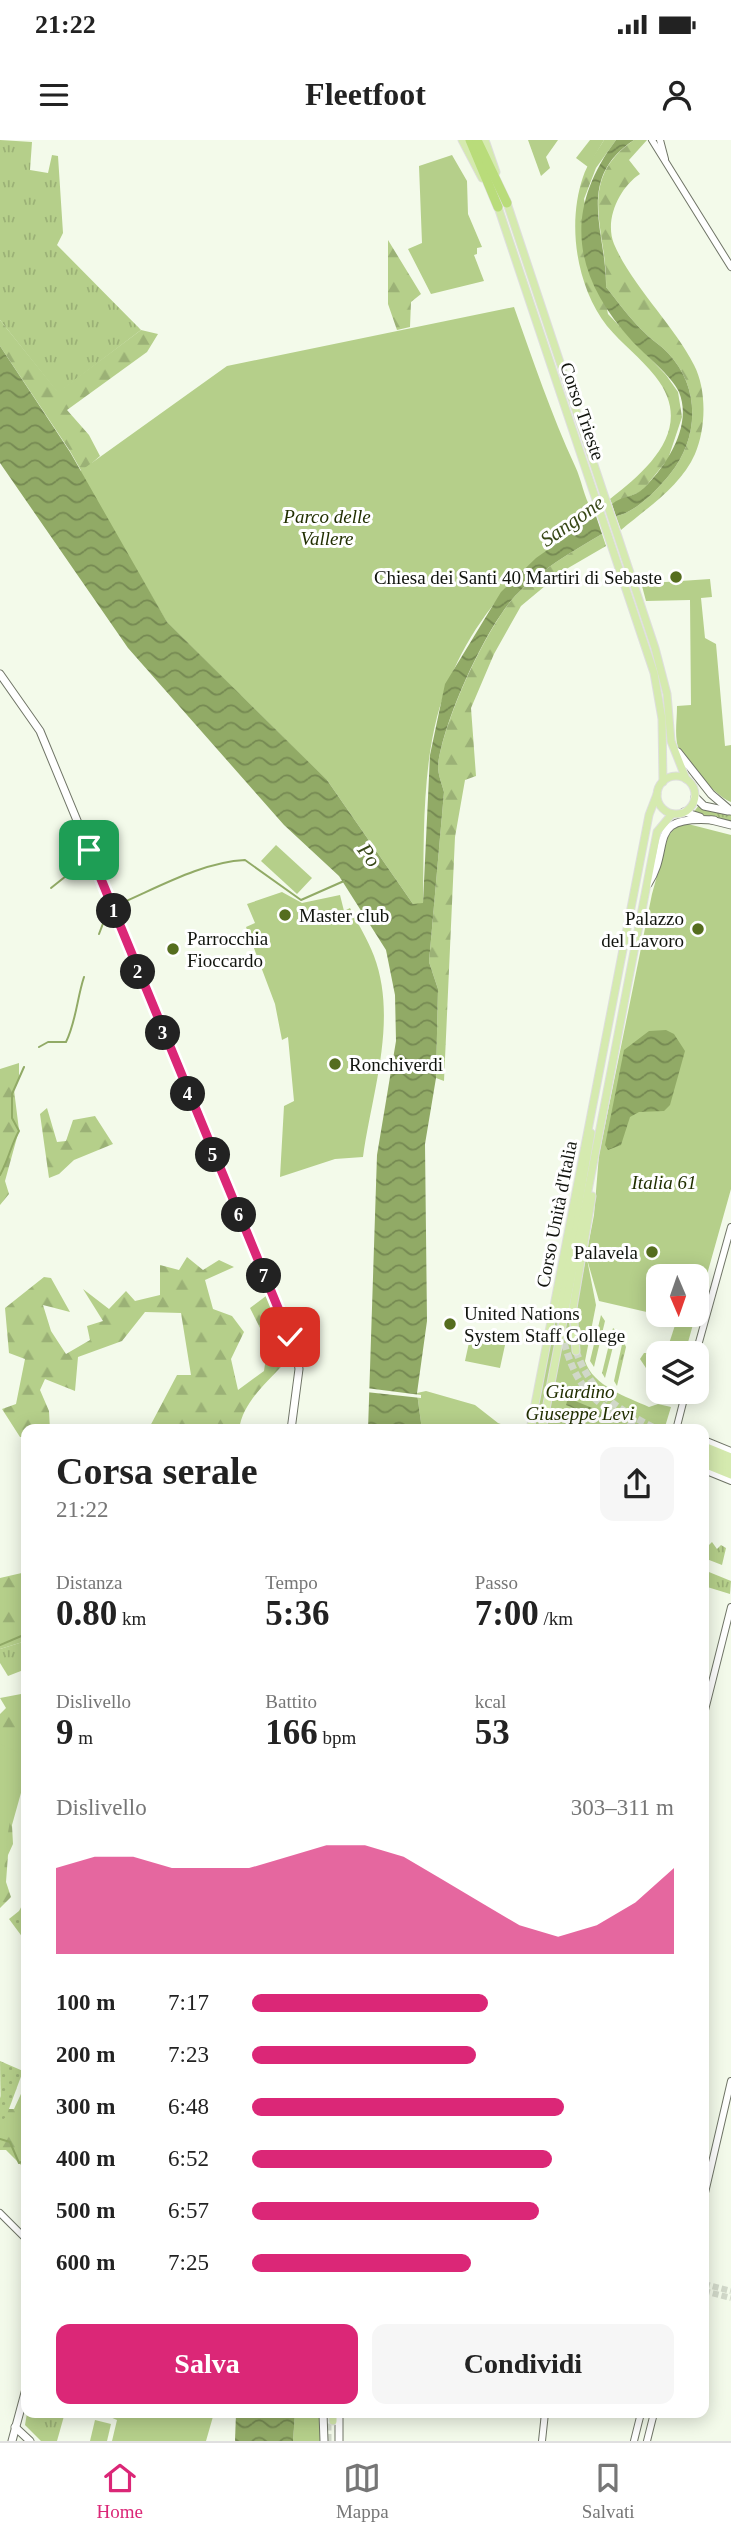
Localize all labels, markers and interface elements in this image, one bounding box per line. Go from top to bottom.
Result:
text: 21:22 [35,10,96,39]
icon: menu [35,76,73,114]
text: Fleetfoot [305,76,426,112]
icon: person [658,76,696,114]
street label: Corso Trieste [556,360,609,463]
water label: Sangone [535,490,609,552]
park label: Parco delle Vallere [282,506,371,549]
place label: Chiesa dei Santi 40 Martiri di Sebaste [374,567,662,588]
marker: Chiesa dei Santi 40 Martiri di Sebaste [668,569,684,585]
pin [59,820,119,880]
icon: arrive [70,831,108,869]
water label: Po [352,838,386,872]
pin: 1 [96,894,132,928]
text: 1 [109,900,118,921]
place label: Master club [299,905,389,926]
marker: Master club [277,907,293,923]
place label: Palazzo del Lavoro [601,908,684,951]
marker: Palazzo del Lavoro [690,921,706,937]
place label: Parrocchia Fioccardo [187,928,269,971]
marker: Parrocchia Fioccardo [165,941,181,957]
pin: 2 [120,954,156,990]
text: 2 [133,961,142,982]
pin: 3 [146,1016,180,1050]
text: 3 [158,1022,167,1043]
place label: Ronchiverdi [349,1054,443,1075]
marker: Ronchiverdi [327,1056,343,1072]
pin: 4 [170,1076,206,1112]
text: 4 [183,1083,192,1104]
pin: 5 [196,1138,230,1172]
street label: Corso Unità d'Italia [532,1138,581,1289]
text: 5 [208,1144,217,1165]
park label: Italia 61 [631,1172,696,1193]
pin: 6 [222,1198,256,1232]
text: 6 [234,1204,243,1225]
place label: Palavela [574,1242,639,1263]
marker: Palavela [644,1244,660,1260]
pin: 7 [246,1258,282,1294]
north arrow [646,1264,709,1326]
map controls [646,1264,709,1404]
text: 7 [259,1265,268,1286]
place label: United Nations System Staff College [464,1303,625,1346]
pin [260,1307,320,1367]
marker: United Nations System Staff College [442,1316,458,1332]
icon: check [271,1318,309,1356]
button: layers [646,1341,709,1404]
park label: Giardino Giuseppe Levi [525,1381,635,1424]
button: share [600,1447,674,1521]
text: Corsa serale [56,1450,258,1492]
text: 21:22 [56,1497,108,1522]
text: Distanza [56,1572,122,1593]
text: Tempo [265,1572,318,1593]
text: Passo [475,1572,518,1593]
text: 0.80 [56,1594,117,1633]
text: 5:36 [265,1594,329,1633]
text: 7:00 [475,1594,539,1633]
text: km [117,1608,146,1629]
text: /km [539,1608,573,1629]
text: Dislivello [56,1691,131,1712]
text: Battito [265,1691,317,1712]
text: kcal [475,1691,506,1712]
text: 9 [56,1713,74,1752]
text: 166 [265,1713,318,1752]
text: 53 [475,1713,510,1752]
text: m [74,1727,93,1748]
text: bpm [318,1727,356,1748]
text: Dislivello [56,1795,147,1820]
text: 303–311 m [571,1795,674,1820]
text: 100 m [56,1990,115,2015]
text: 7:17 [168,1990,209,2015]
text: 200 m [56,2042,115,2067]
text: 7:23 [168,2042,209,2067]
text: 300 m [56,2094,115,2119]
text: 6:48 [168,2094,209,2119]
text: 400 m [56,2146,115,2171]
text: 6:52 [168,2146,209,2171]
text: 500 m [56,2198,115,2223]
text: 6:57 [168,2198,209,2223]
text: 600 m [56,2250,115,2275]
text: 7:25 [168,2250,209,2275]
button: Salva [56,2324,358,2404]
button: Condividi [372,2324,674,2404]
tab: Home [97,2459,143,2523]
tab: Mappa [336,2459,389,2523]
tab: Salvati [582,2459,634,2523]

